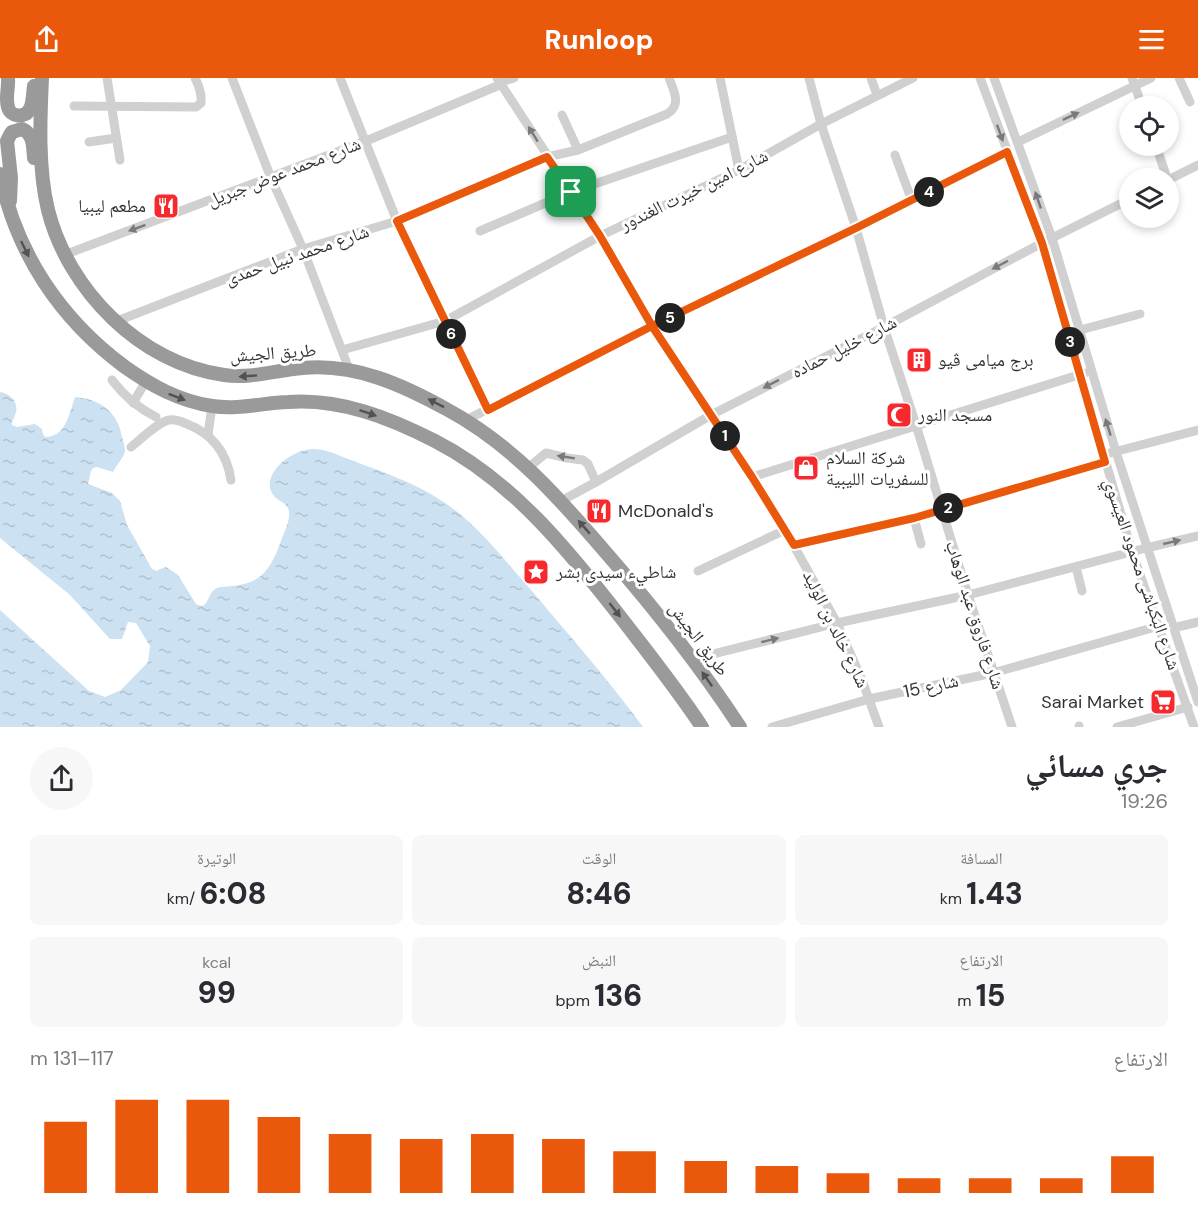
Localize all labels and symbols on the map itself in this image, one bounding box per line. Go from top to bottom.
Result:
one-way arrow [1062,112,1079,121]
one-way arrow [996,124,1006,142]
one-way arrow [527,126,538,142]
street label: شارع محمد عوض جبريل [204,132,364,212]
street label: شارع امين خيرت الغندور [615,144,772,237]
pin [545,166,596,217]
pin: 4 [914,177,944,207]
restaurant icon: مطعم ليبيا [151,191,181,221]
one-way arrow [1033,191,1043,209]
place label: مطعم ليبيا [78,194,146,218]
street label: شارع محمد نبيل حمدى [222,219,372,291]
one-way arrow [128,223,146,233]
one-way arrow [20,241,29,258]
one-way arrow [991,260,1008,270]
pin: 5 [655,303,685,333]
street label: شارع خليل حماده [787,310,901,384]
pin: 6 [436,319,466,349]
pin: 3 [1055,327,1085,357]
street label: طريق الجيش [229,338,317,368]
building icon: برج ميامى ڤيو [904,345,934,375]
place label: برج ميامى ڤيو [938,348,1034,372]
one-way arrow [239,371,258,381]
one-way arrow [762,379,779,389]
one-way arrow [168,392,186,402]
one-way arrow [427,399,444,408]
mosque icon: مسجد النور [884,400,914,430]
place label: مسجد النور [917,403,992,427]
one-way arrow [359,409,377,418]
one-way arrow [1103,418,1112,436]
pin: 1 [710,421,740,451]
place label: شركة السلام للسفريات الليبية [826,446,929,491]
one-way arrow [556,452,575,461]
shop icon: شركة السلام للسفريات الليبية [791,453,821,483]
street label: شارع البكباشى محمود العيسوي [1095,475,1186,674]
pin: 2 [933,493,963,523]
restaurant icon: McDonald's [584,496,614,526]
place label: McDonald's [618,499,714,523]
one-way arrow [578,520,591,535]
one-way arrow [1163,537,1182,546]
street label: شارع فاروق عبد الوهاب [940,538,1010,692]
place icon: شاطيء سيدى بشر [521,557,551,587]
place label: شاطيء سيدى بشر [555,560,676,587]
street label: شارع خالد بن الوليد [797,566,875,692]
street label: طريق الجيش [663,597,735,681]
one-way arrow [608,602,621,618]
one-way arrow [761,634,779,644]
street label: شارع 15 [901,668,961,704]
one-way arrow [701,671,713,687]
supermarket icon: Sarai Market [1148,687,1178,717]
place label: Sarai Market [1041,690,1144,714]

